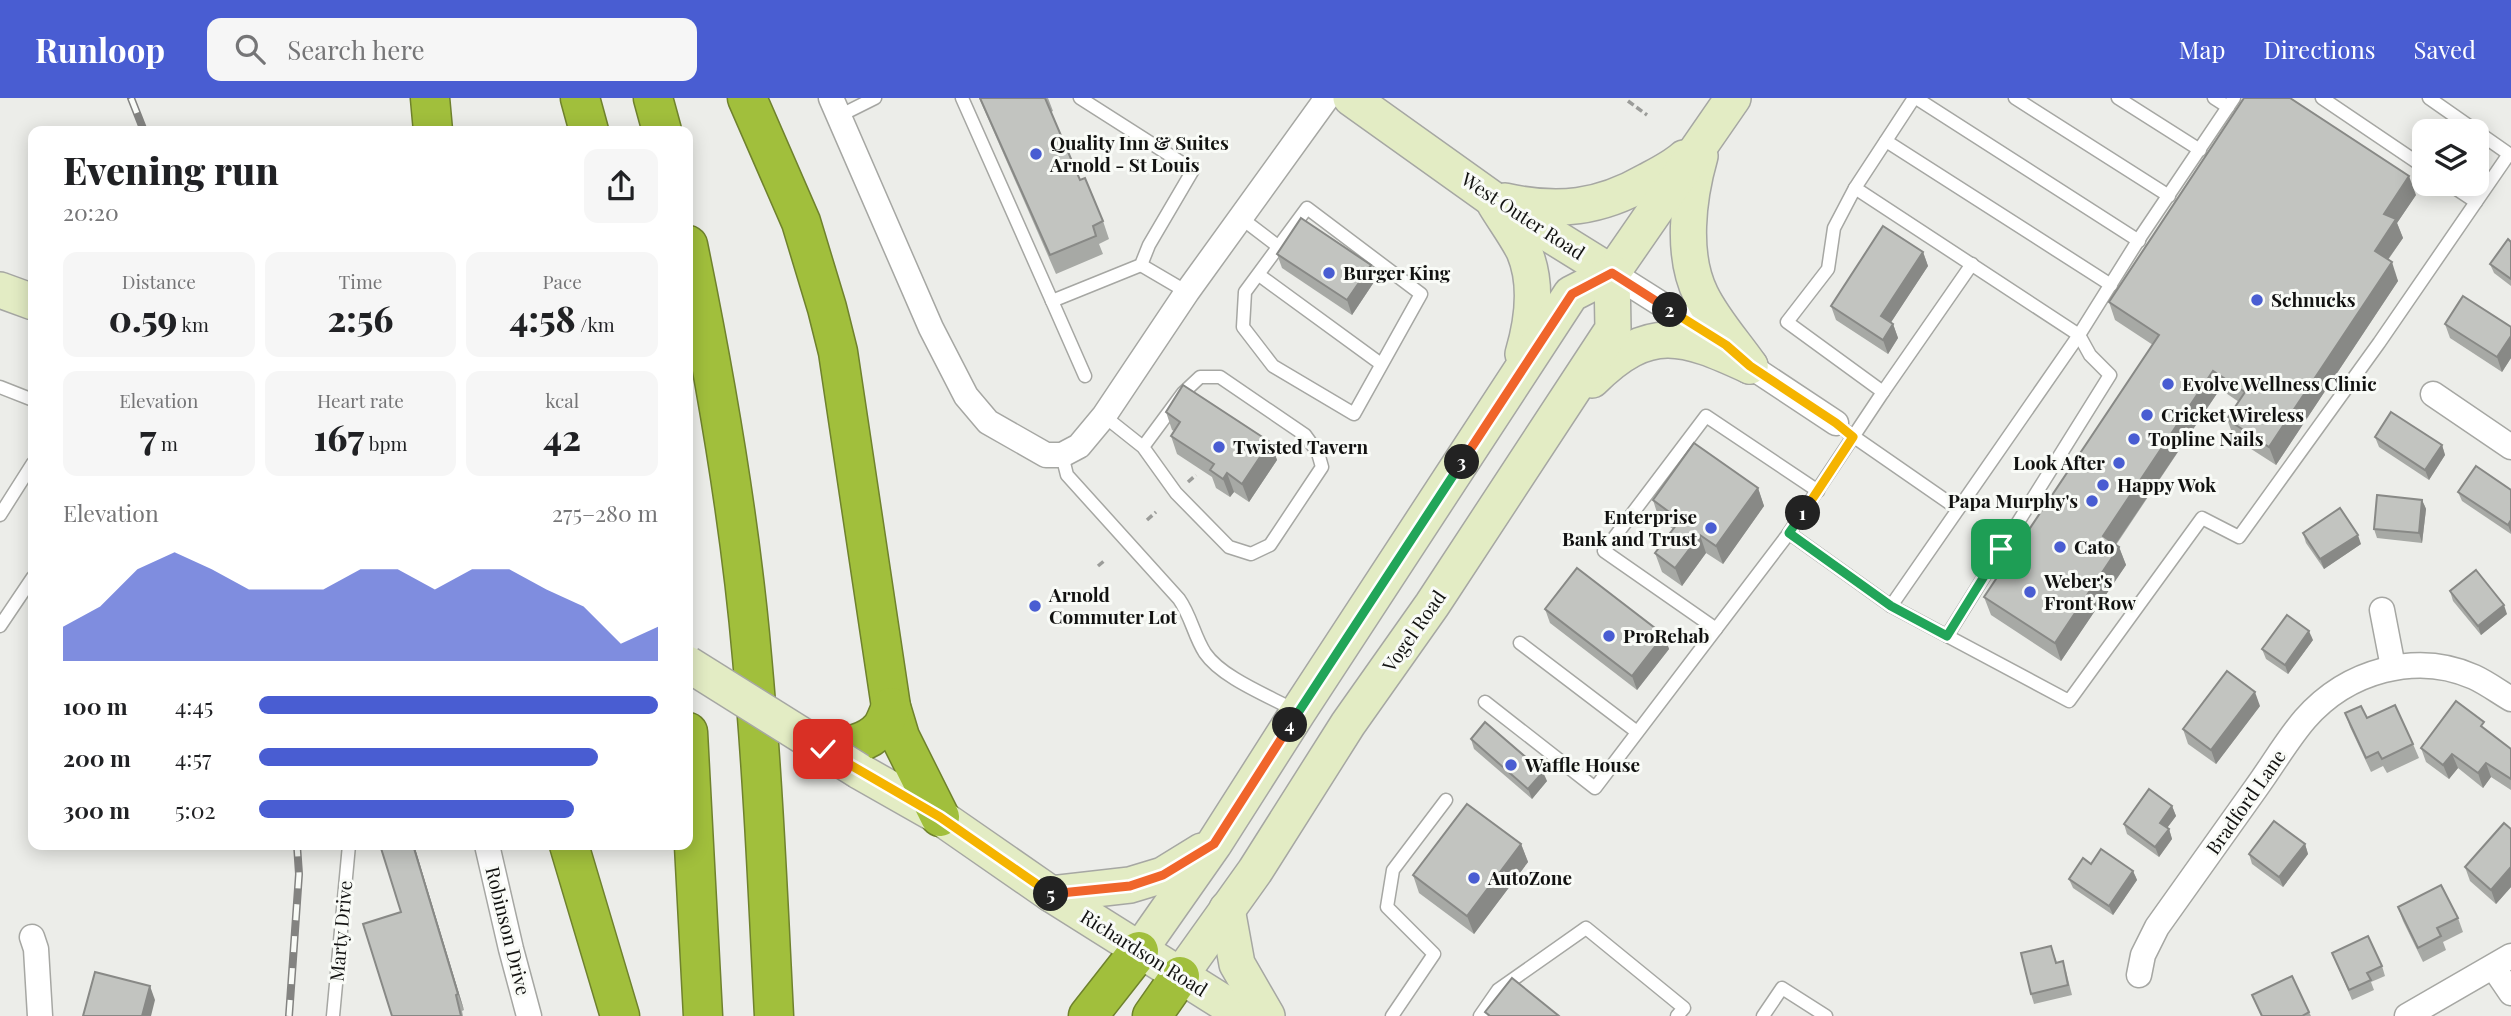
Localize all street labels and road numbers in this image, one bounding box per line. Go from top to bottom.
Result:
street label: West Outer Road [1456,165,1590,265]
street label: Vogel Road [1375,584,1451,677]
street label: Bradford Lane [2199,744,2291,859]
street label: Robinson Drive [480,864,538,998]
street label: Marty Drive [323,879,357,983]
street label: Richardson Road [1076,903,1213,1002]

